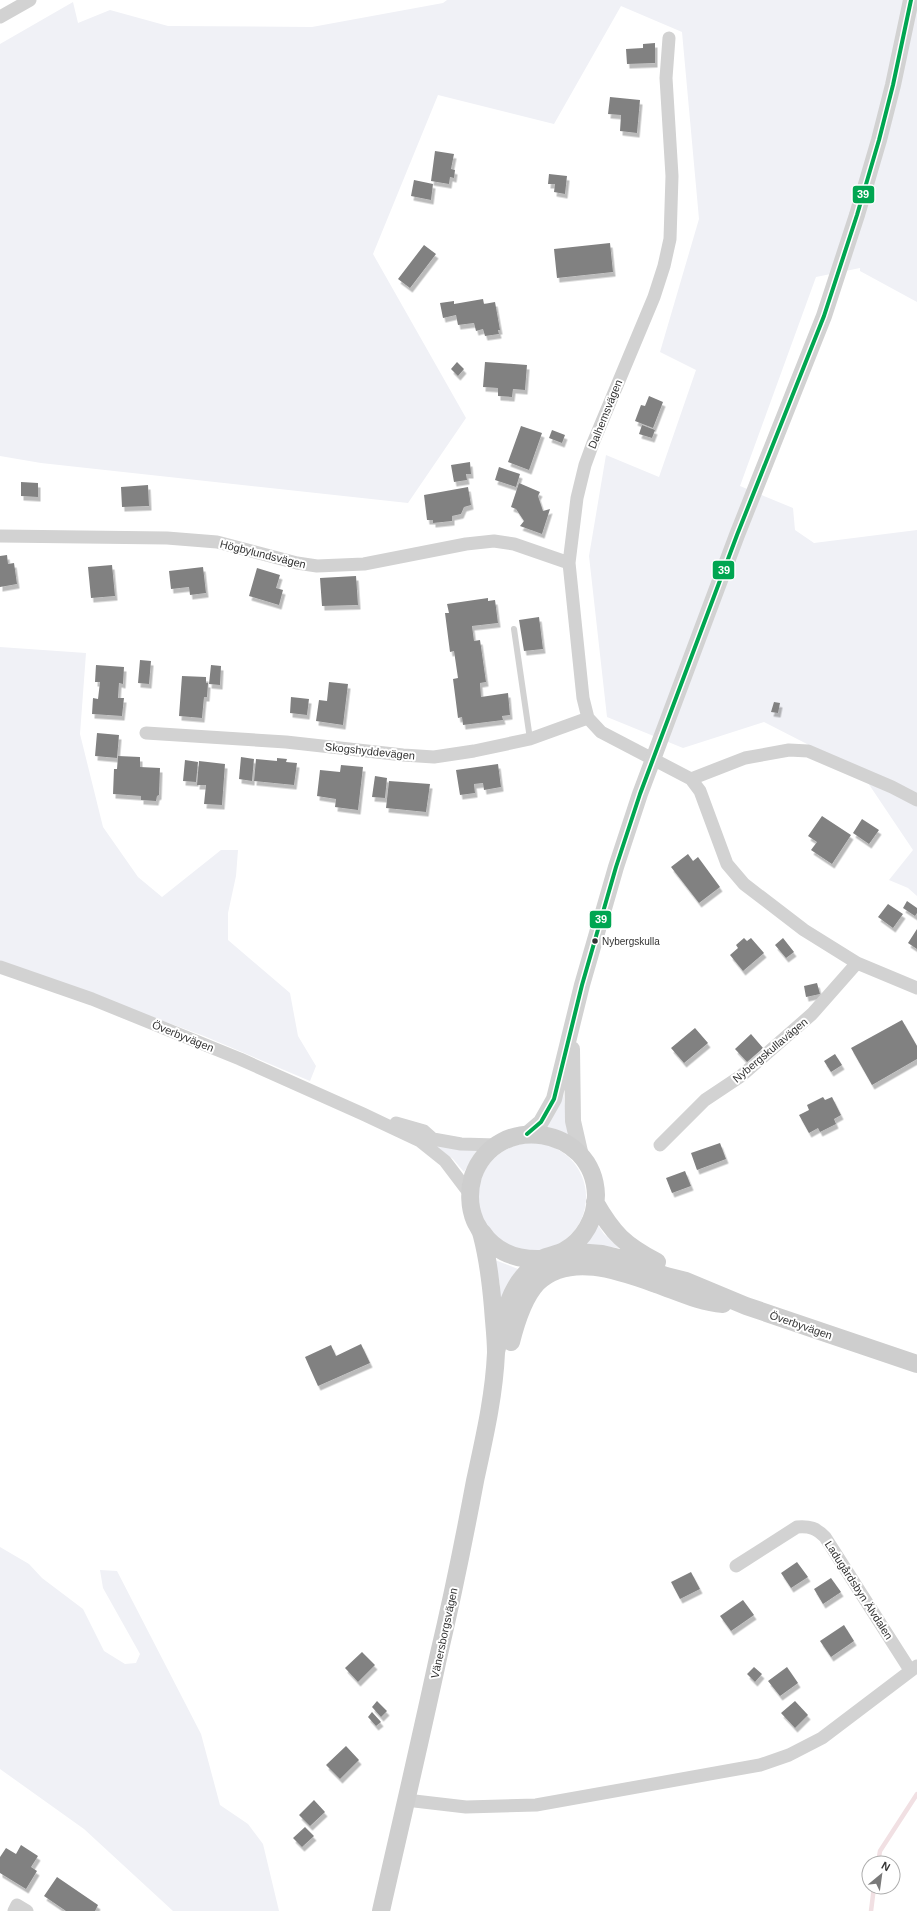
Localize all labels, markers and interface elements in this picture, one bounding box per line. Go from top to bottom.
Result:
line badge: 39 [852,185,875,204]
text: 39 [857,188,869,200]
street label: Dalhemsvägen [586,378,624,450]
street label: Högbylundsvägen [219,538,307,570]
line badge: 39 [712,560,735,580]
text: 39 [718,564,730,576]
street label: Skogshyddevägen [324,740,416,762]
line badge: 39 [589,910,612,929]
text: 39 [595,913,607,925]
marker: Nybergskulla [590,936,600,946]
place label: Nybergskulla [602,936,660,947]
street label: Nybergskullavägen [730,1015,810,1085]
street label: Överbyvägen [150,1018,216,1054]
street label: Överbyvägen [768,1309,834,1341]
street label: Ladugårdsbyn Älvdalen [823,1539,895,1641]
street label: Vänersborgsvägen [429,1587,459,1679]
north arrow [861,1855,901,1895]
text: N [879,1859,892,1873]

